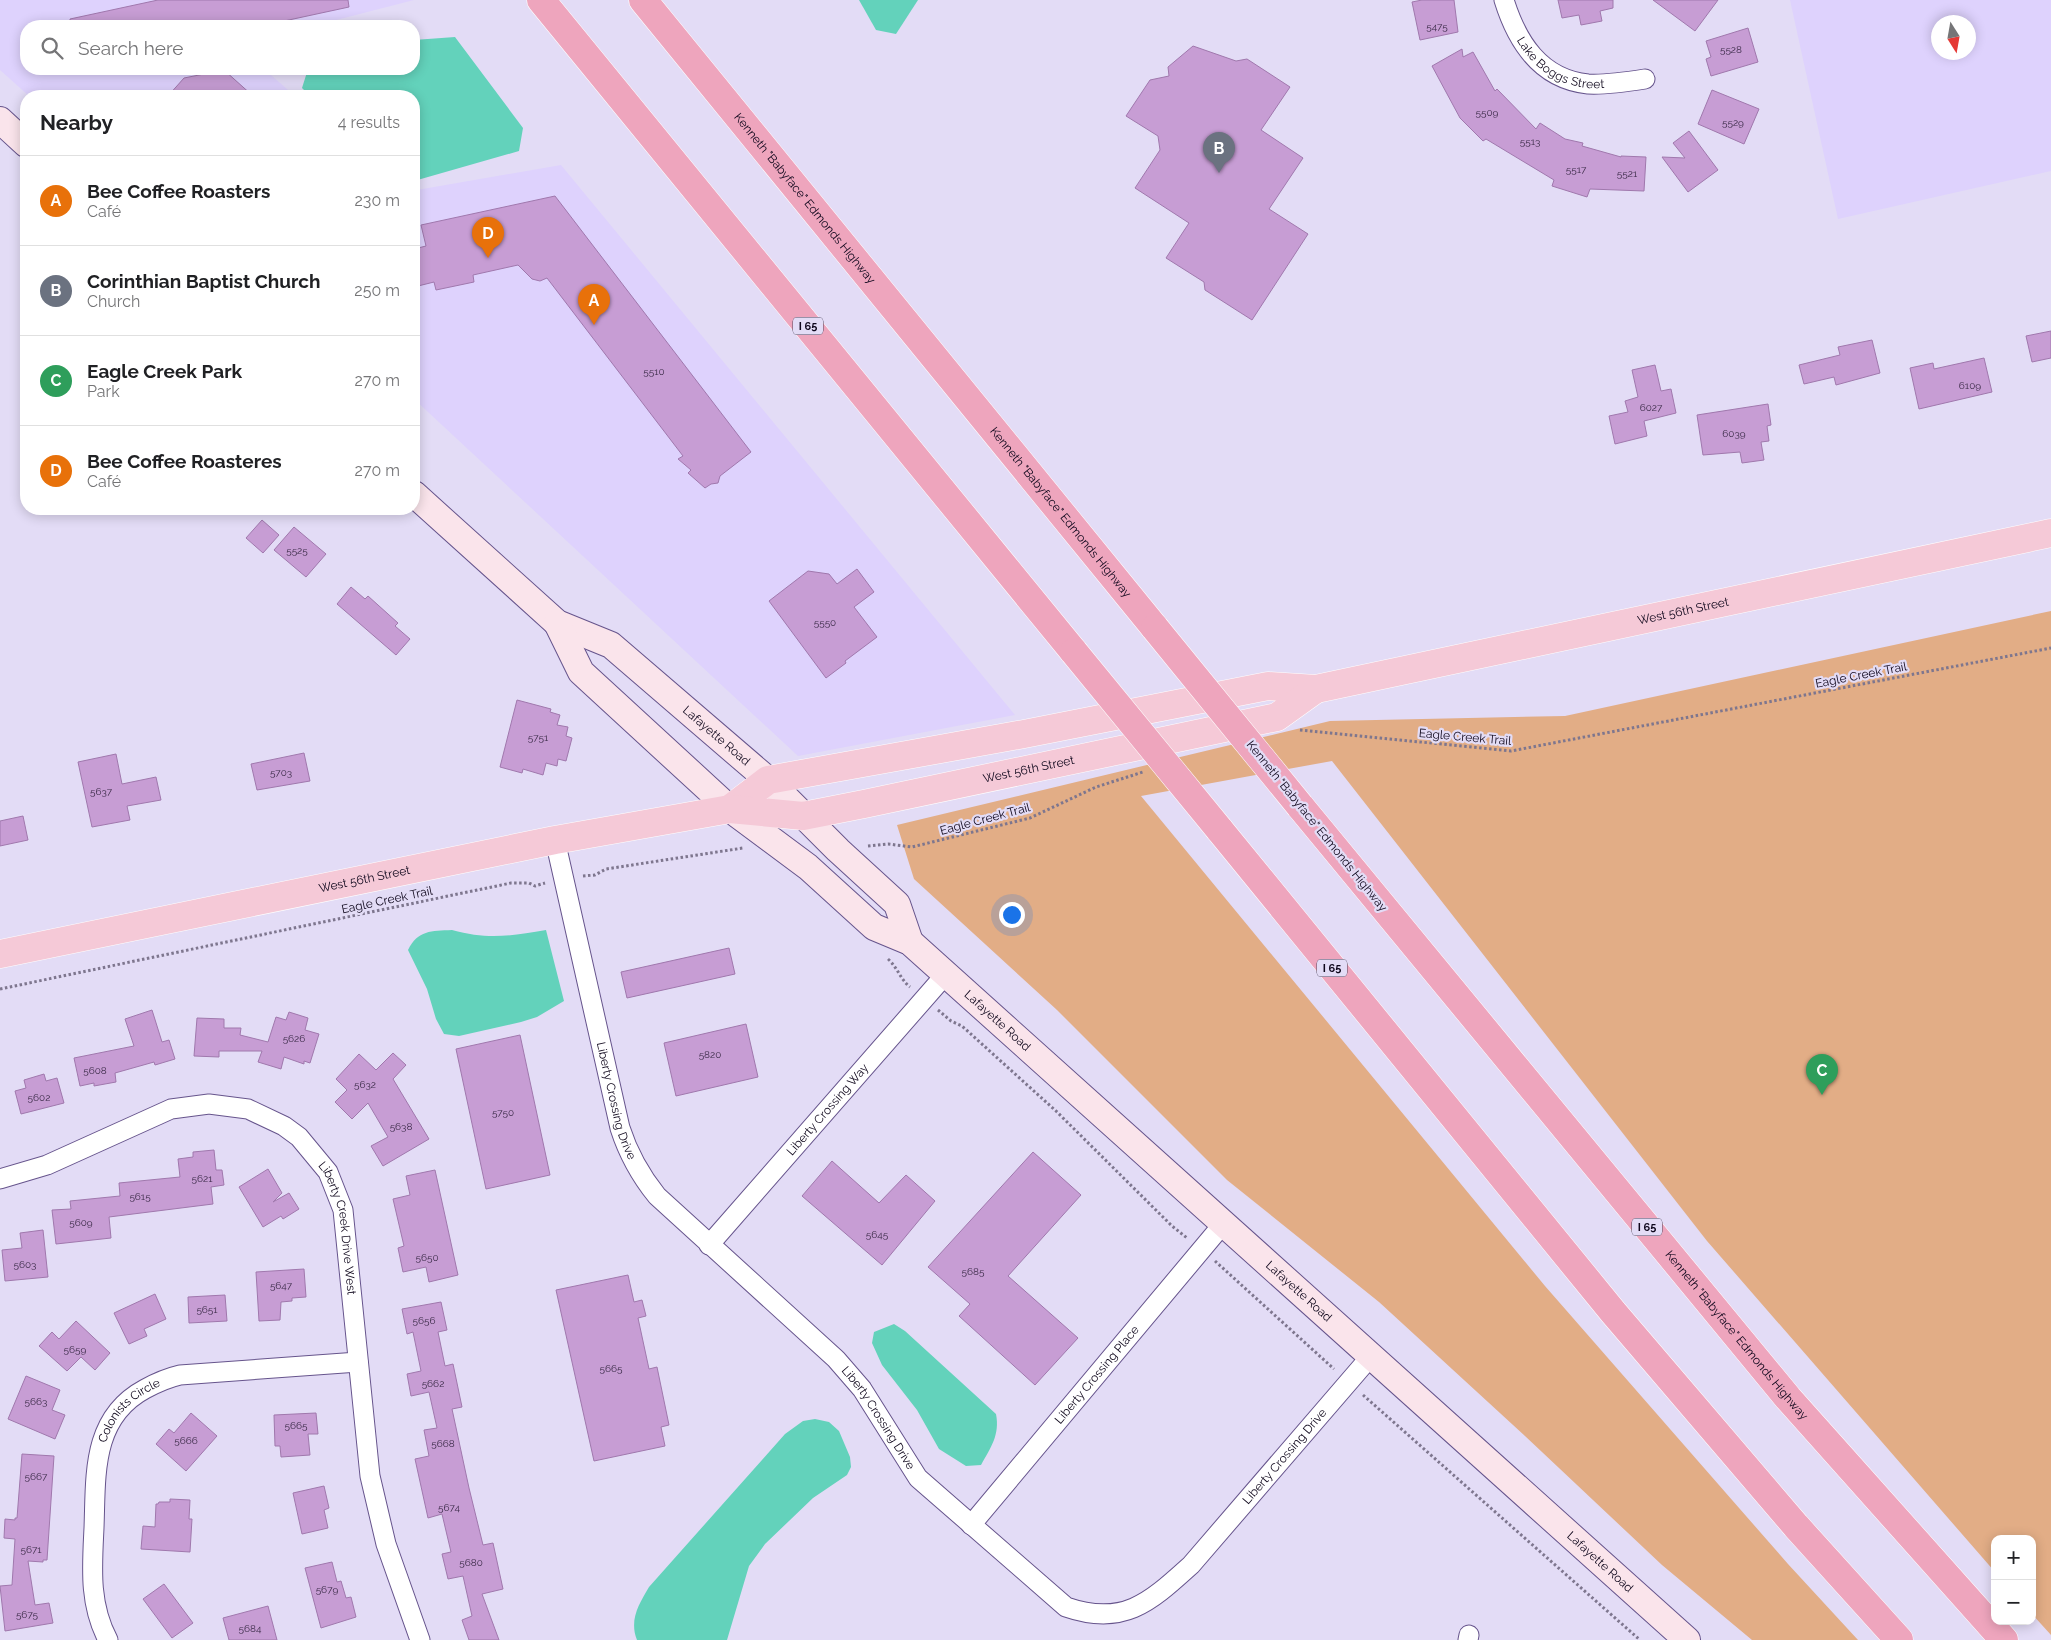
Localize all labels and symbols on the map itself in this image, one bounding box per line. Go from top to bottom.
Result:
north arrow [1931,15,1976,60]
house number: 5475 [1426,21,1448,32]
street label: Lake Boggs Street [1514,34,1605,91]
house number: 5528 [1720,44,1742,55]
house number: 5509 [1476,107,1499,118]
street label: Kenneth "Babyface" Edmonds Highway [731,110,879,287]
house number: 5529 [1722,117,1744,128]
pin: B [1203,132,1235,173]
house number: 5513 [1520,136,1540,147]
house number: 5517 [1566,164,1587,175]
house number: 5521 [1617,168,1638,179]
pin: D [472,217,504,258]
pin: A [578,284,610,325]
road number: I 65 [793,318,823,334]
house number: 5510 [643,366,665,377]
house number: 6109 [1959,380,1981,391]
house number: 6027 [1640,402,1663,413]
street label: Kenneth "Babyface" Edmonds Highway [987,424,1135,601]
house number: 6039 [1722,428,1746,439]
house number: 5525 [286,545,308,556]
street label: West 56th Street [1636,595,1730,628]
house number: 5550 [814,617,836,628]
street label: Eagle Creek Trail [1814,659,1909,691]
street label: Lafayette Road [680,703,753,768]
street label: Eagle Creek Trail [1418,726,1513,748]
house number: 5751 [528,732,549,743]
street label: Kenneth "Babyface" Edmonds Highway [1244,738,1391,914]
street label: West 56th Street [982,753,1075,786]
house number: 5703 [270,767,292,778]
house number: 5637 [90,786,113,797]
street label: Eagle Creek Trail [938,800,1032,838]
street label: West 56th Street [317,863,411,895]
street label: Eagle Creek Trail [340,883,435,917]
your location [999,902,1025,928]
road number: I 65 [1317,960,1347,976]
street label: Lafayette Road [962,987,1033,1054]
house number: 5626 [283,1033,305,1044]
street label: Liberty Crossing Drive [594,1041,639,1162]
house number: 5820 [699,1049,721,1060]
pin: C [1806,1054,1838,1095]
street label: Liberty Crossing Way [784,1060,872,1158]
house number: 5608 [83,1065,107,1076]
house number: 5632 [354,1079,376,1090]
house number: 5602 [28,1092,50,1103]
house number: 5750 [492,1107,514,1118]
house number: 5638 [390,1121,412,1132]
street label: Liberty Creek Drive West [315,1159,359,1295]
house number: 5621 [192,1173,213,1184]
house number: 5615 [129,1191,151,1202]
house number: 5609 [69,1217,93,1228]
road number: I 65 [1632,1218,1662,1236]
house number: 5645 [866,1229,889,1240]
street label: Kenneth "Babyface" Edmonds Highway [1662,1248,1811,1423]
house number: 5650 [415,1252,439,1263]
street label: Lafayette Road [1263,1258,1335,1325]
house number: 5603 [14,1259,36,1270]
house number: 5685 [962,1266,985,1277]
house number: 5647 [270,1280,293,1291]
house number: 5651 [196,1304,218,1315]
house number: 5656 [413,1315,435,1326]
street label: Liberty Crossing Place [1052,1323,1142,1427]
house number: 5659 [64,1344,87,1355]
house number: 5665 [600,1363,623,1374]
street label: Liberty Crossing Drive [839,1364,918,1472]
street label: Colonists Circle [95,1376,162,1444]
house number: 5662 [422,1378,444,1389]
house number: 5663 [25,1396,47,1407]
street label: Liberty Crossing Drive [1240,1406,1329,1507]
house number: 5665 [285,1420,308,1431]
house number: 5666 [174,1435,198,1446]
house number: 5668 [431,1438,455,1449]
house number: 5667 [25,1471,48,1482]
house number: 5674 [438,1502,460,1513]
street label: Lafayette Road [1564,1529,1636,1595]
house number: 5671 [20,1544,42,1555]
house number: 5680 [459,1557,483,1568]
house number: 5679 [316,1584,338,1595]
house number: 5675 [16,1609,39,1620]
house number: 5684 [239,1623,262,1634]

